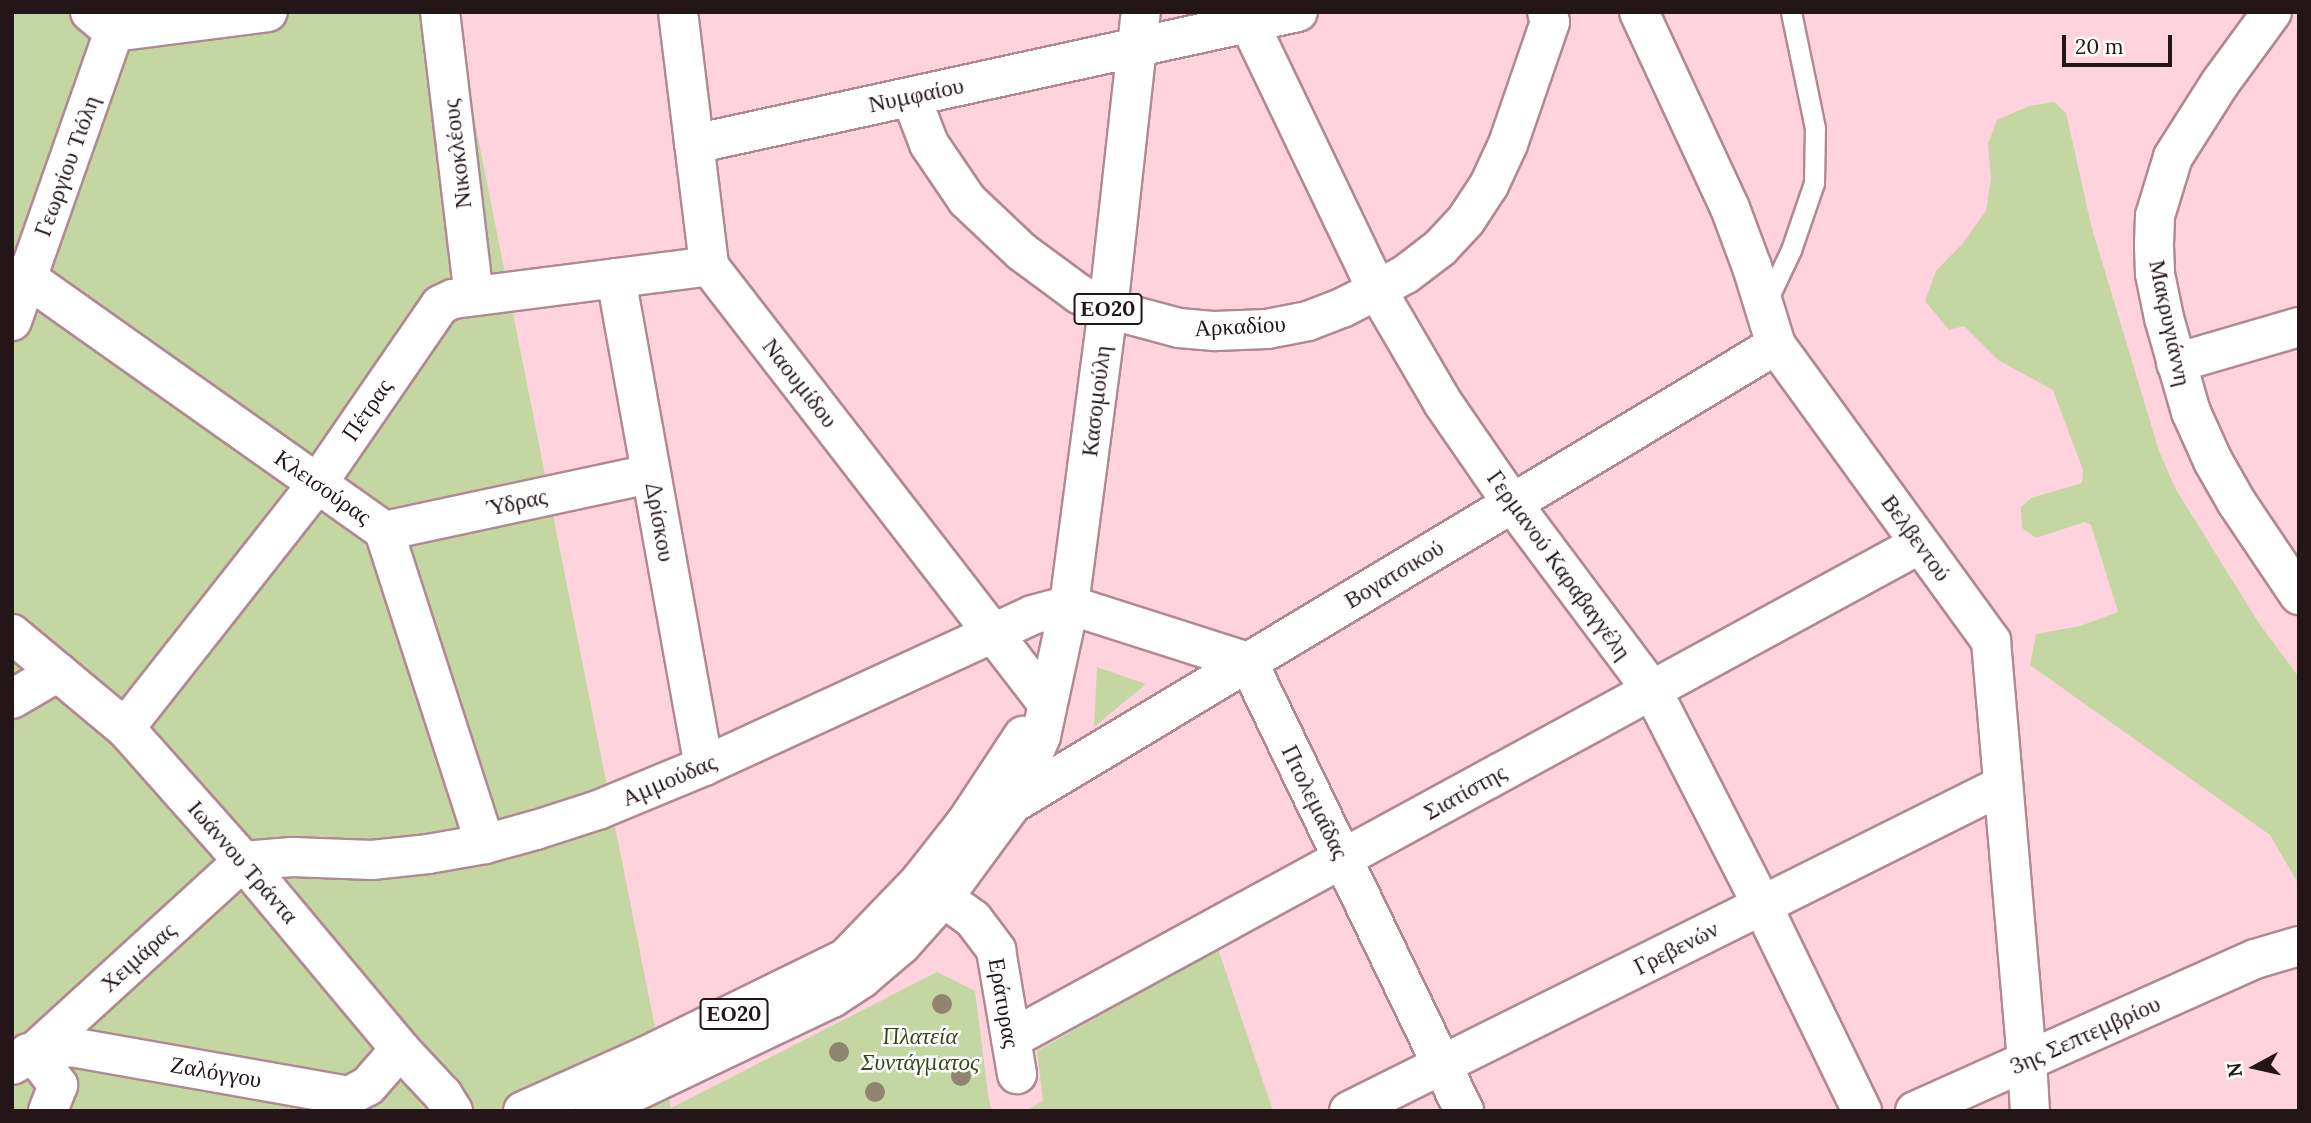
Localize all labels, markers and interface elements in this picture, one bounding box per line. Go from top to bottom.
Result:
scale bar [2066,21,2176,65]
text: 20 m [2075,33,2124,60]
street label: Νυμφαίου [866,71,966,119]
street label: Γεωργίου Τιόλη [29,92,105,240]
street label: Νικοκλέους [437,98,477,210]
street label: Μακρυγιάννη [2143,257,2197,389]
road number: ΕΟ20 [1073,292,1143,326]
street label: Αρκαδίου [1194,310,1286,342]
street label: Ναουμίδου [757,333,843,433]
street label: Κασομούλη [1075,344,1117,458]
street label: Πέτρας [336,374,398,446]
street label: Κλεισούρας [269,444,377,530]
street label: Γερμανού Καραβαγγέλη [1481,465,1637,665]
street label: Δρίσκου [639,480,681,564]
street label: Ύδρας [485,482,549,522]
street label: Βελβεντού [1875,489,1957,587]
street label: Βογατσικού [1339,534,1449,614]
street label: Πτολεμαΐδας [1276,740,1354,864]
street label: Αμμούδας [618,748,720,812]
street label: Σιατίστης [1419,758,1511,826]
street label: Ιωάννου Τράντα [182,795,304,929]
street label: Γρεβενών [1629,915,1723,981]
street label: Χειμάρας [95,916,181,998]
street label: Εράτυρας [983,956,1025,1050]
street label: 3ης Σεπτεμβρίου [2006,990,2164,1080]
road number: ΕΟ20 [699,996,769,1032]
park label: Πλατεία Συντάγματος [861,1022,979,1076]
north arrow [2220,1032,2290,1102]
street label: Ζαλόγγου [168,1050,264,1094]
text: N [2221,1061,2247,1079]

